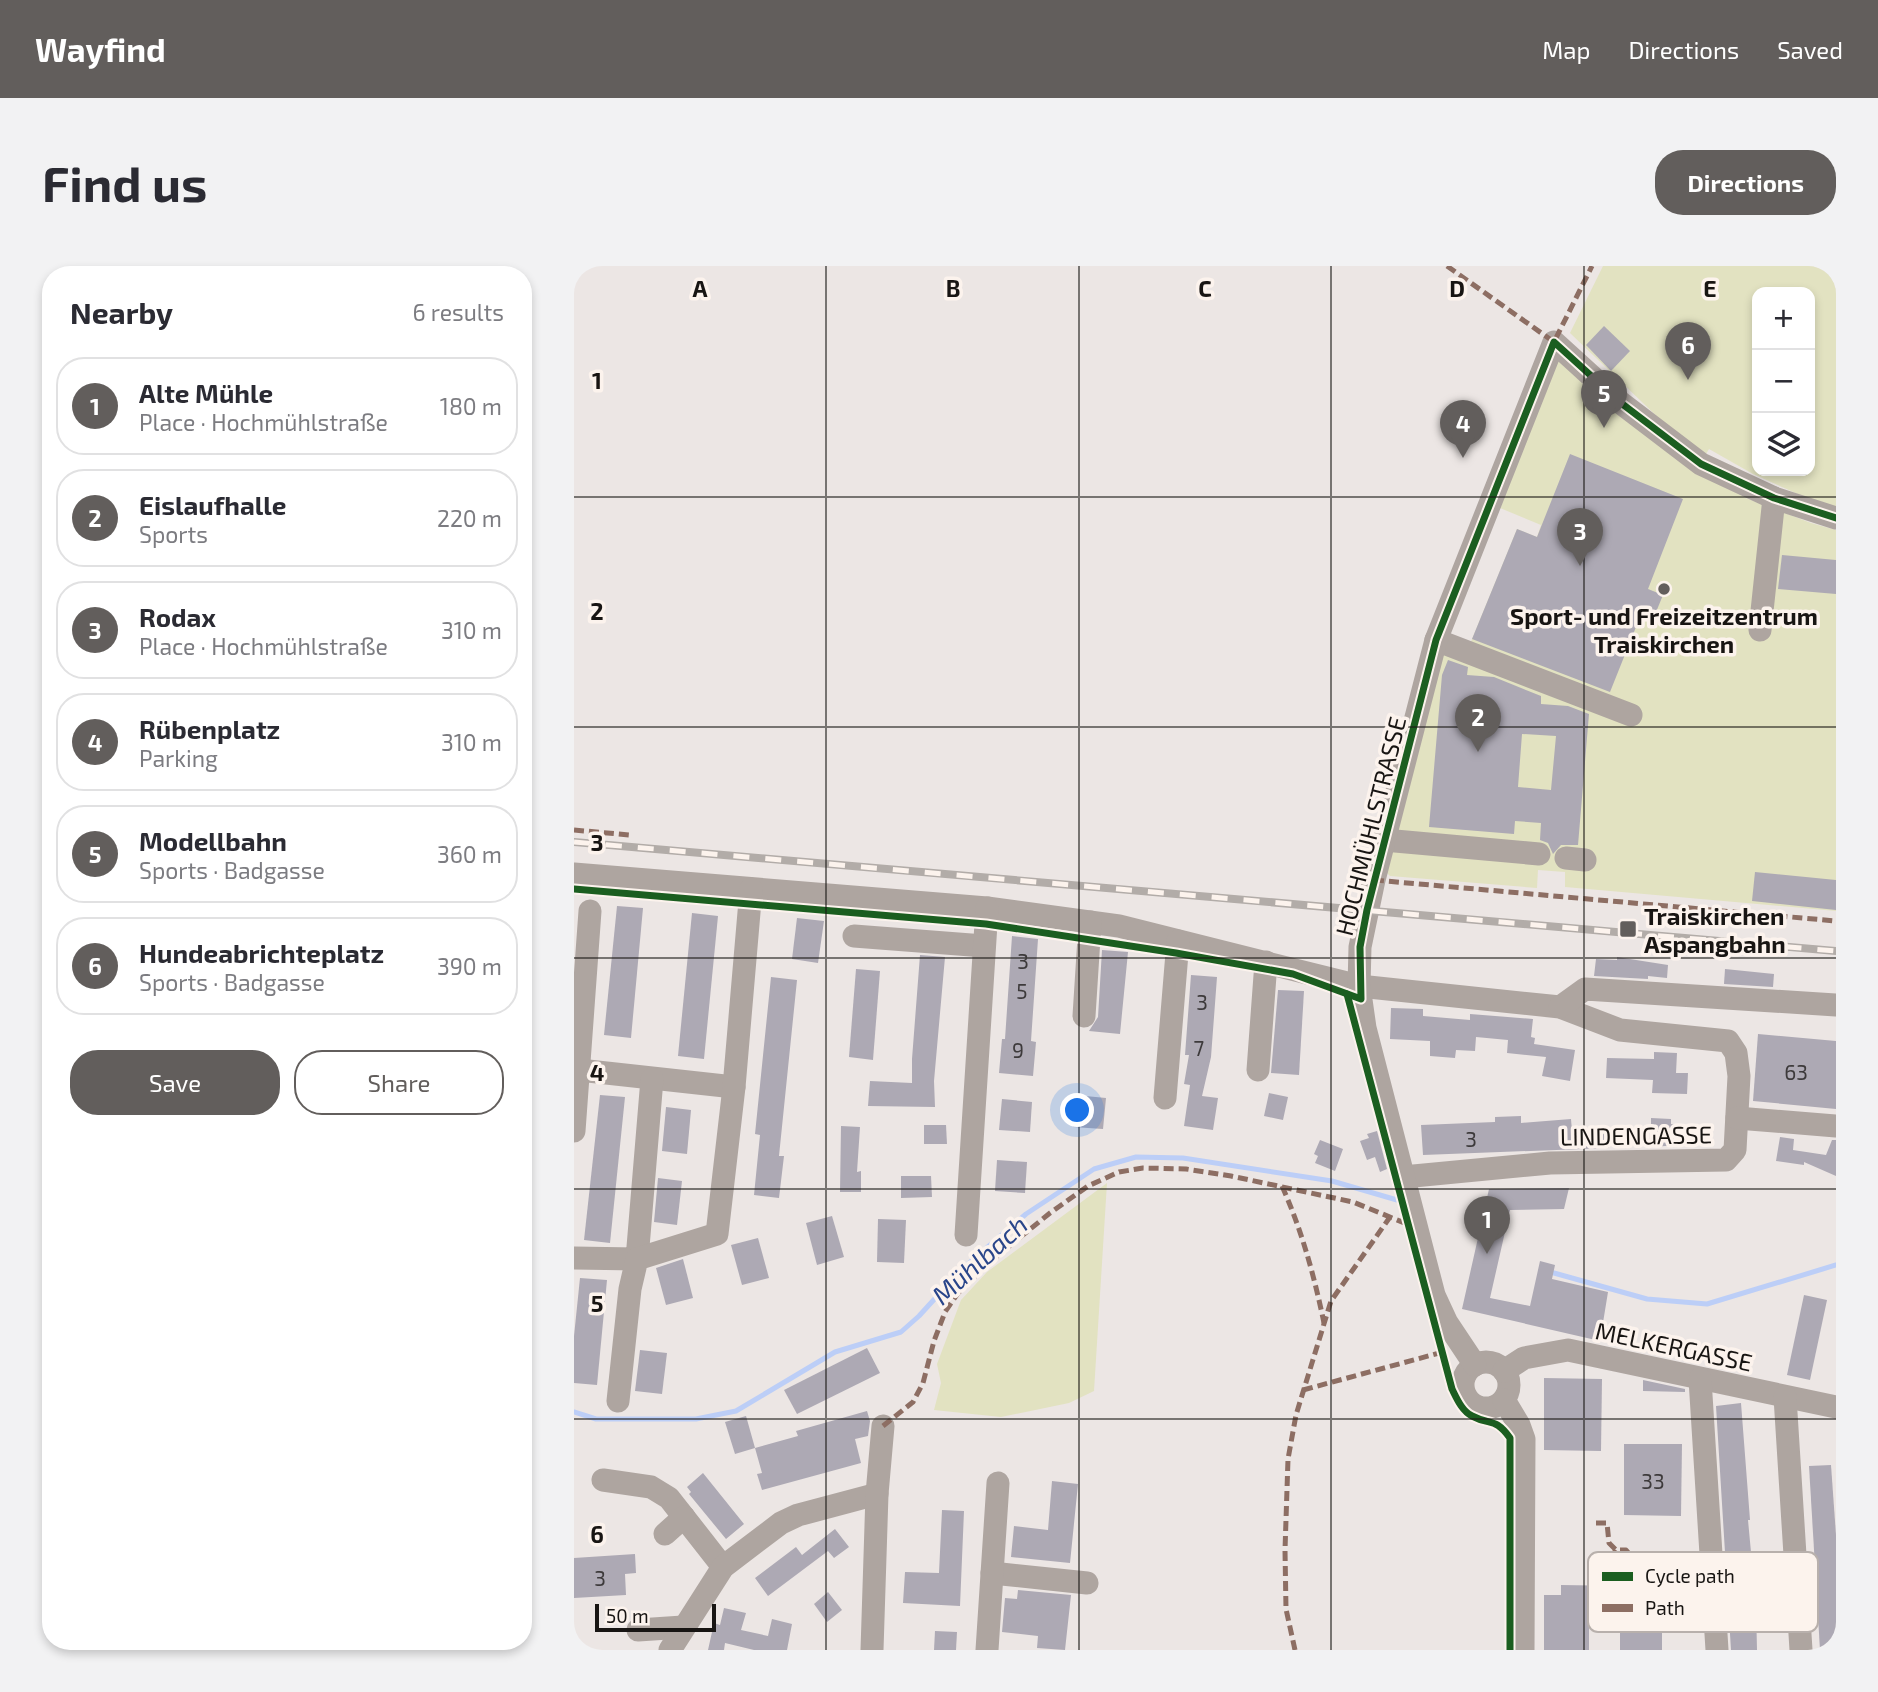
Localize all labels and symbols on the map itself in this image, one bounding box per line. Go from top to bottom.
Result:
text: A [692,274,708,302]
text: B [946,274,960,302]
text: C [1198,274,1212,302]
text: D [1449,274,1465,302]
text: E [1703,274,1717,302]
pin: 6 [1665,322,1711,380]
text: 1 [592,366,602,394]
pin: 5 [1581,370,1627,428]
pin: 4 [1440,400,1486,458]
pin: 3 [1557,508,1603,566]
marker: Sport- und Freizeitzentrum Traiskirchen [1656,581,1672,597]
text: 2 [590,597,604,625]
place label: Sport- und Freizeitzentrum Traiskirchen [1510,601,1818,658]
pin: 2 [1455,694,1501,752]
street label: HOCHMÜHLSTRASSE [1329,713,1411,939]
text: 3 [590,828,604,856]
place label: Traiskirchen Aspangbahn [1644,901,1786,958]
marker: Traiskirchen Aspangbahn [1618,919,1638,939]
house number: 3 [1017,948,1029,973]
house number: 5 [1016,978,1028,1003]
house number: 3 [1196,989,1208,1014]
house number: 7 [1194,1035,1205,1060]
house number: 9 [1012,1037,1024,1062]
text: 4 [590,1058,604,1086]
house number: 63 [1784,1059,1808,1084]
your location [1060,1093,1094,1127]
street label: LINDENGASSE [1560,1119,1712,1151]
house number: 3 [1465,1126,1477,1151]
pin: 1 [1464,1196,1510,1254]
water label: Mühlbach [925,1208,1033,1310]
text: 5 [591,1289,603,1317]
street label: MELKERGASSE [1593,1315,1755,1377]
house number: 33 [1641,1468,1665,1493]
text: 6 [590,1520,604,1548]
legend [1588,1552,1818,1632]
text: Cycle path [1645,1564,1735,1587]
house number: 3 [594,1565,606,1590]
text: Path [1645,1596,1685,1619]
scale bar [595,1601,716,1633]

